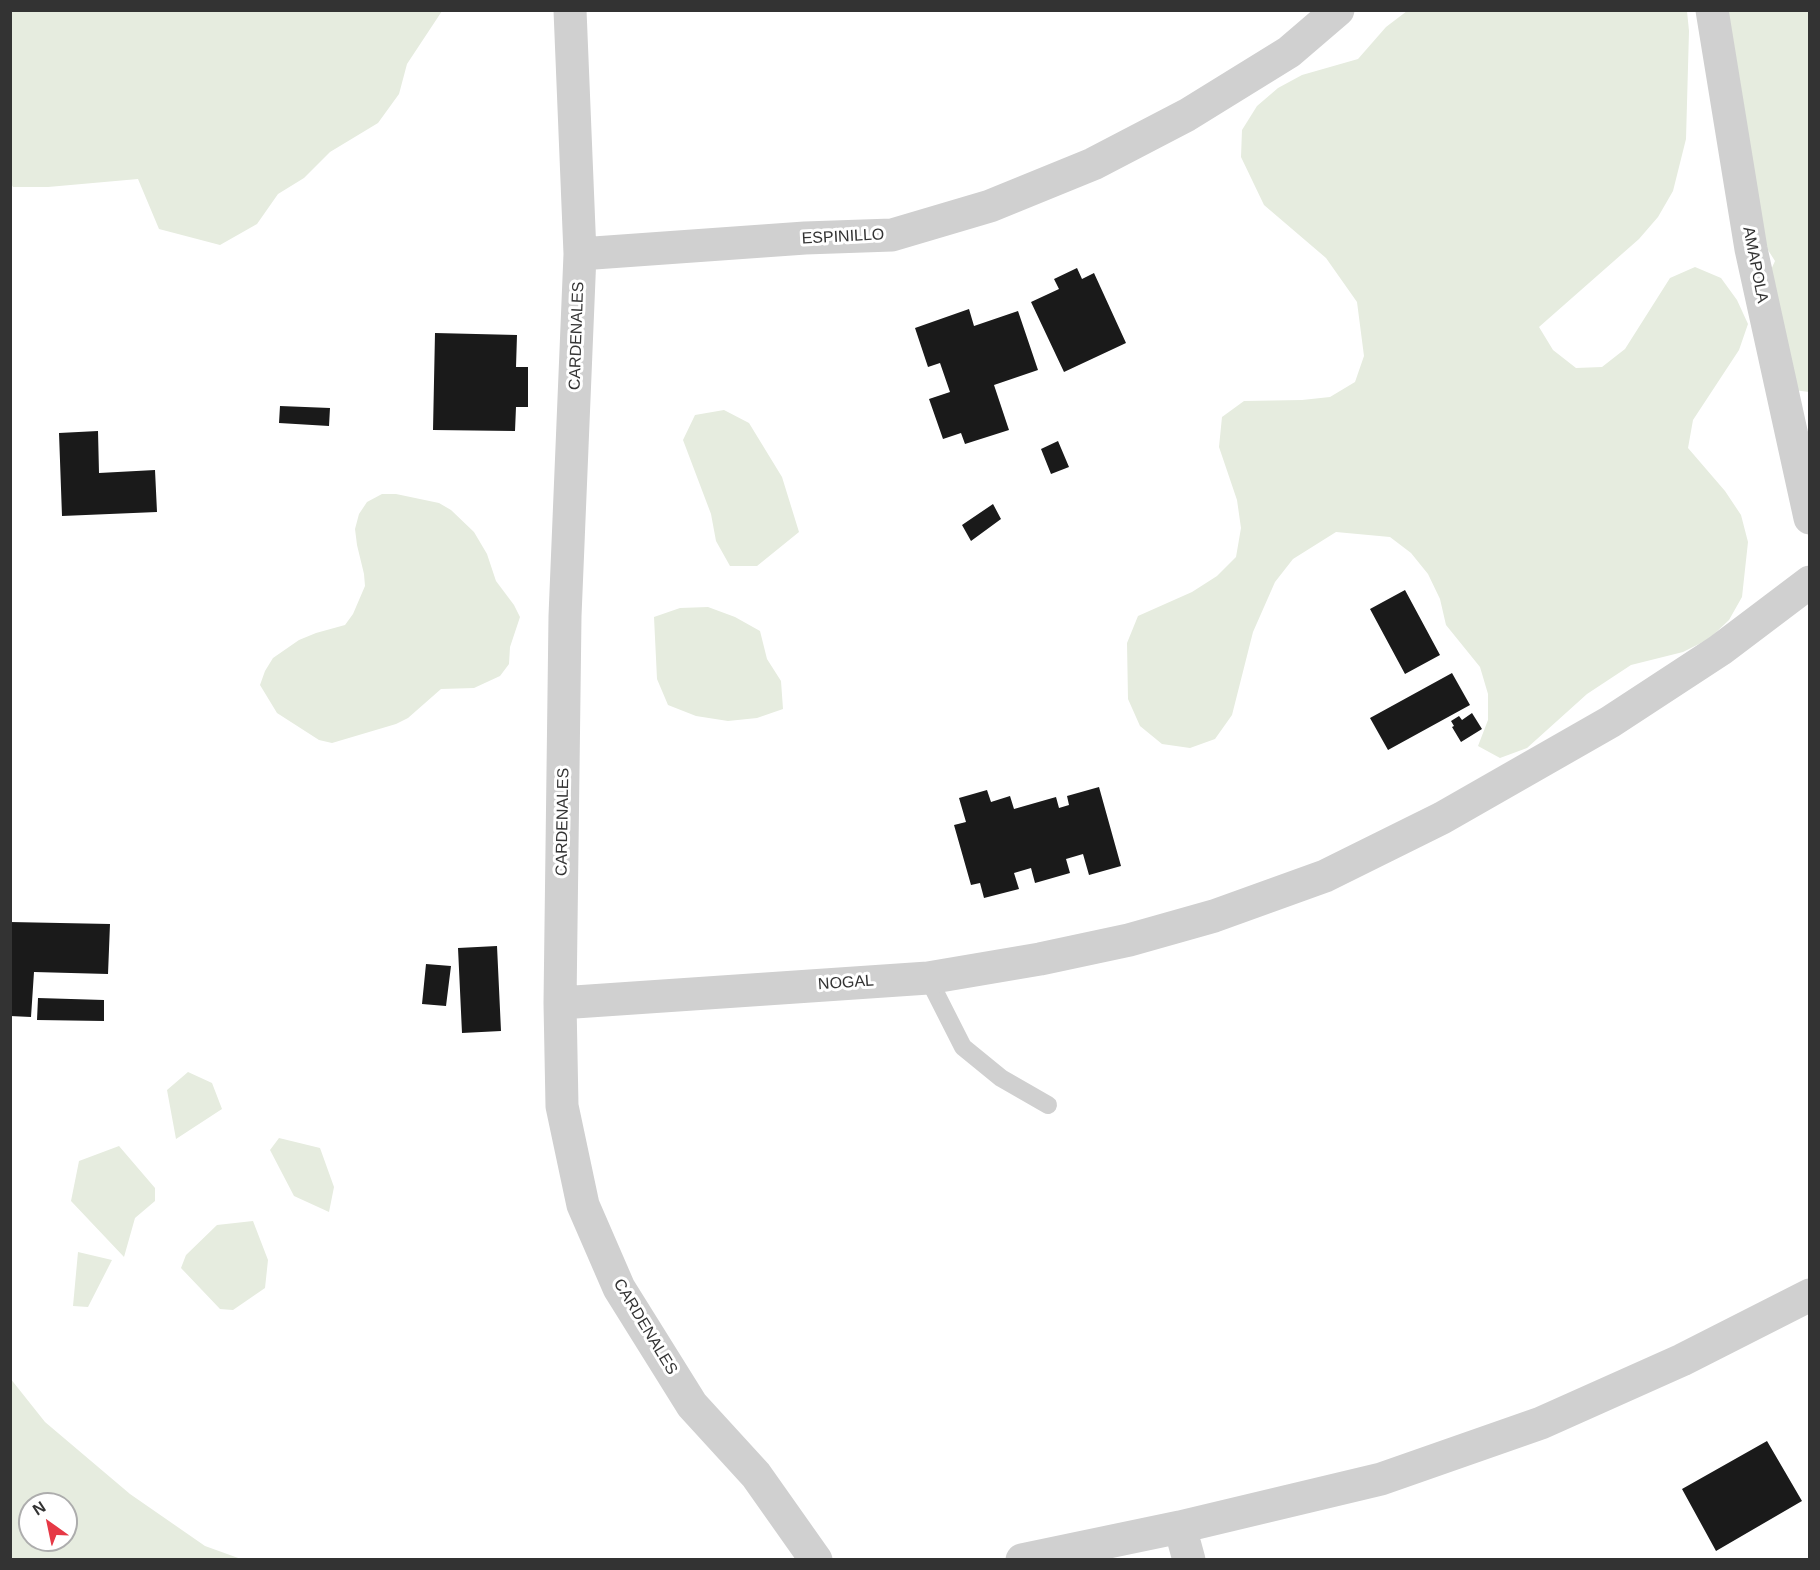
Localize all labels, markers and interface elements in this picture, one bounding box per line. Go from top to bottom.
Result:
street label: ESPINILLO [801,225,885,249]
street label: AMAPOLA [1738,225,1772,305]
street label: CARDENALES [566,281,588,391]
street label: CARDENALES [552,768,574,876]
street label: NOGAL [817,971,875,995]
street label: CARDENALES [609,1276,681,1378]
north arrow [18,1492,78,1552]
text: N [30,1498,48,1518]

